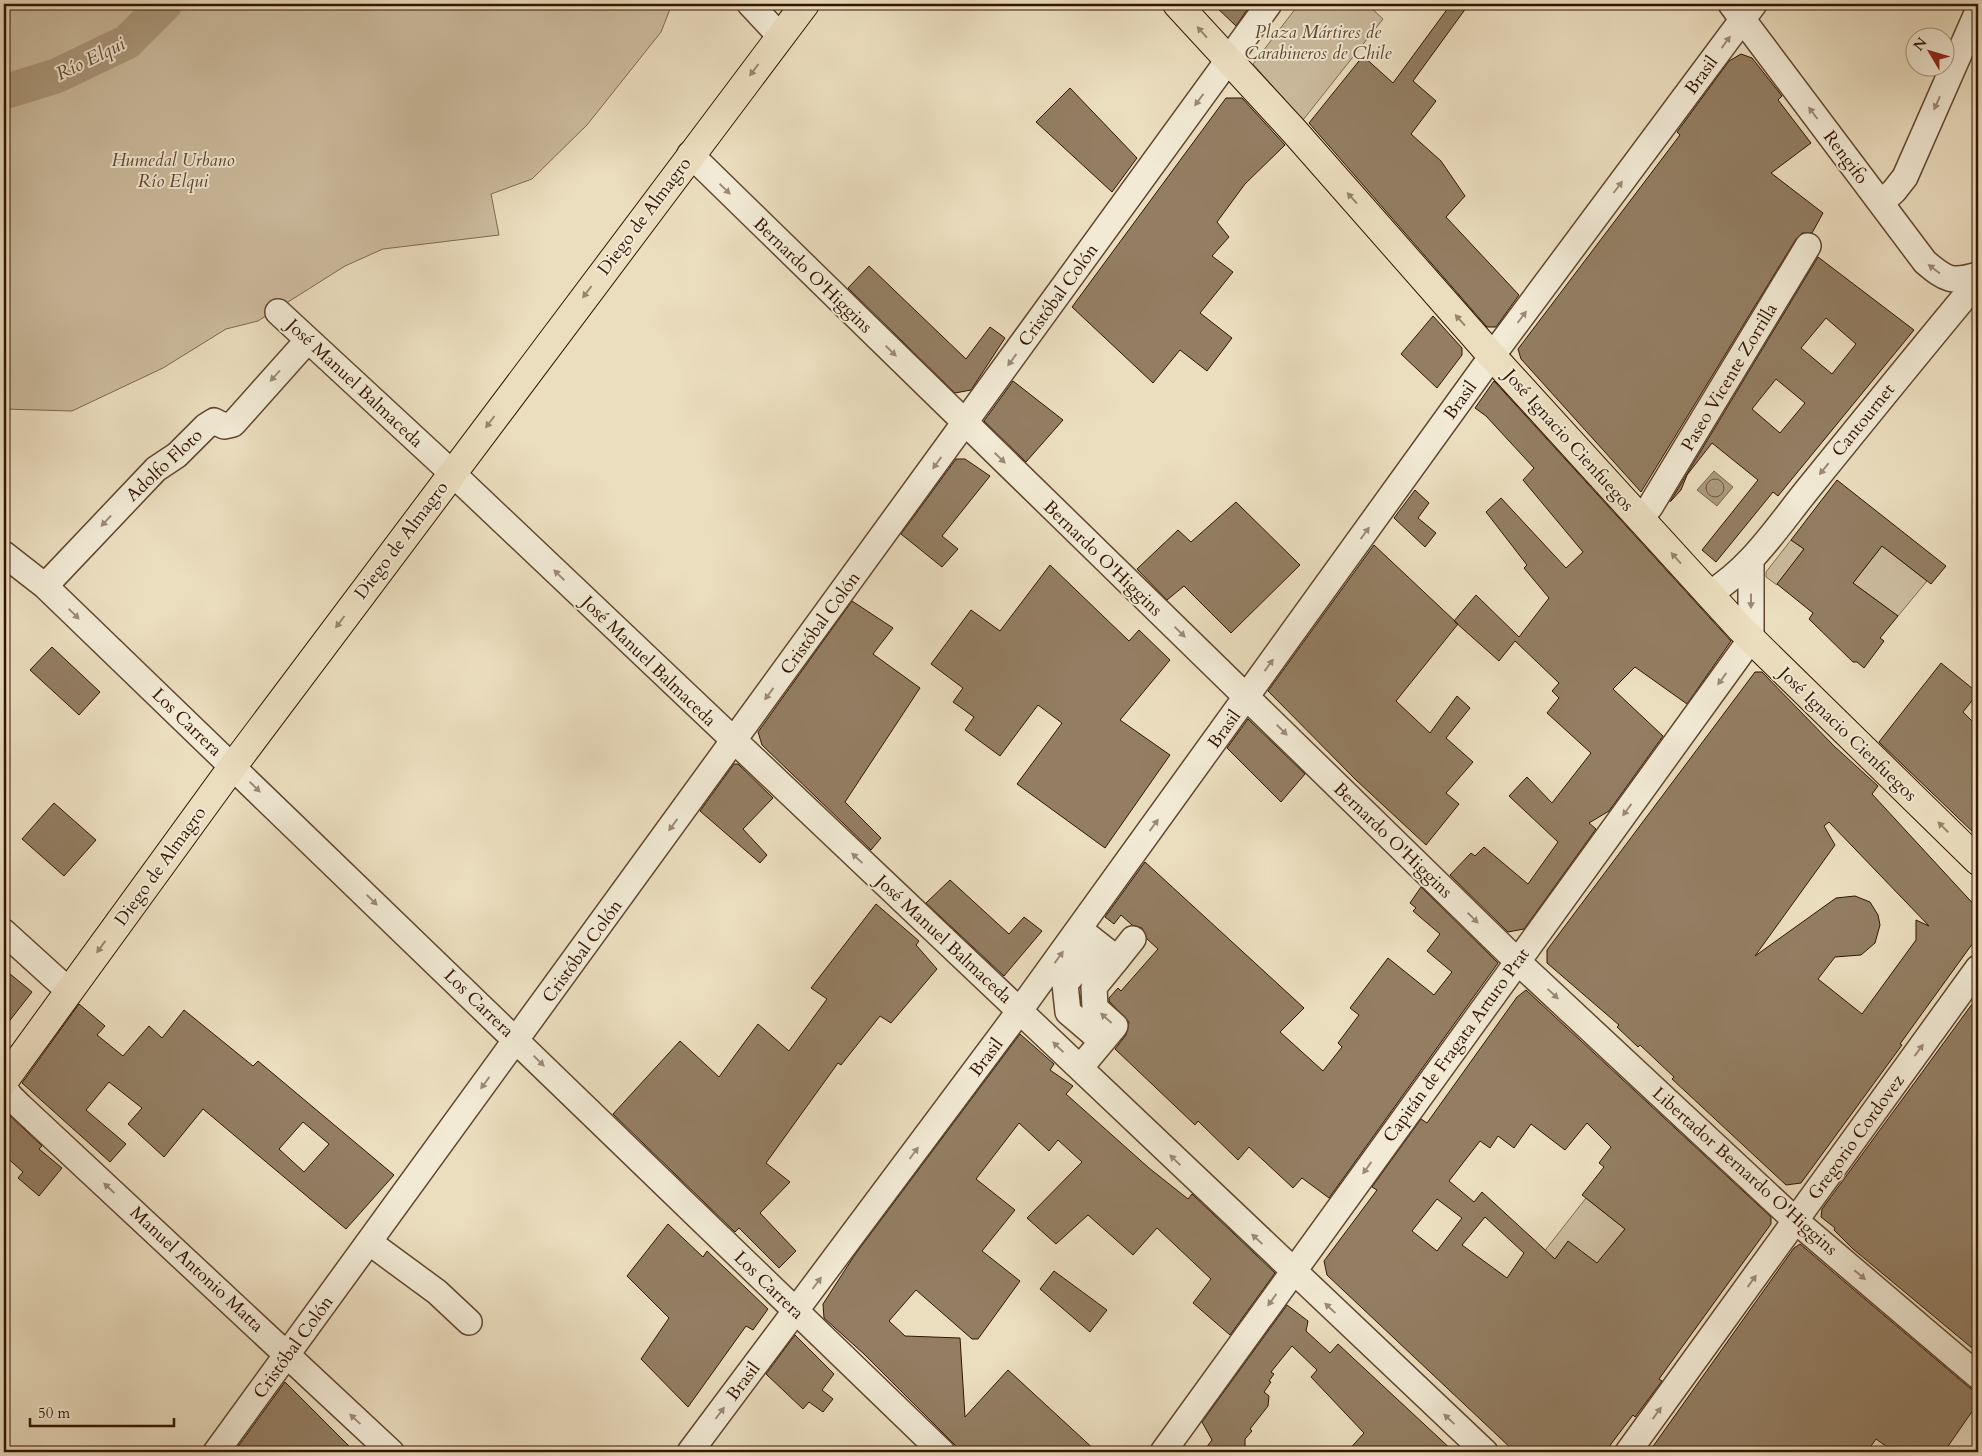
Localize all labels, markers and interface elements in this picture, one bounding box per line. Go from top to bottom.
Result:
park label: Plaza Mártires de Carabineros de Chile [1245,20,1393,66]
one-way arrow [1196,27,1208,39]
north arrow [1904,28,1954,78]
water label: Río Elqui [51,31,130,87]
text: N [1909,34,1931,55]
one-way arrow [1720,36,1731,49]
street label: Brasil [1679,51,1724,100]
one-way arrow [749,63,760,76]
one-way arrow [1194,93,1204,107]
one-way arrow [1933,96,1941,110]
one-way arrow [1807,107,1818,120]
street label: Rengifo [1817,125,1874,189]
park label: Humedal Urbano Río Elqui [111,148,235,194]
street label: Diego de Almagro [592,152,697,280]
one-way arrow [1613,181,1624,194]
one-way arrow [719,182,731,194]
one-way arrow [1347,191,1358,204]
street label: Bernardo O'Higgins [748,212,878,339]
street label: Cristóbal Colón [1013,238,1105,352]
one-way arrow [1927,263,1940,274]
one-way arrow [582,285,593,298]
street label: Paseo Vicente Zorrilla [1675,298,1784,456]
street label: José Manuel Balmaceda [279,311,429,454]
one-way arrow [1516,311,1527,324]
one-way arrow [1454,314,1466,326]
one-way arrow [885,345,897,357]
one-way arrow [1006,353,1017,366]
street label: José Ignacio Cienfuegos [1496,362,1639,517]
one-way arrow [270,369,281,382]
street label: Brasil [1438,376,1483,425]
street label: Cantournet [1826,378,1901,462]
one-way arrow [485,415,495,429]
street label: Adolfo Floto [120,423,208,507]
one-way arrow [994,452,1006,464]
one-way arrow [931,456,942,469]
one-way arrow [1818,462,1829,475]
street label: Diego de Almagro [349,476,454,604]
street label: Bernardo O'Higgins [1038,495,1168,622]
one-way arrow [100,514,112,526]
one-way arrow [1359,527,1370,540]
one-way arrow [1671,551,1682,564]
street label: Cristóbal Colón [775,566,867,680]
one-way arrow [554,569,566,581]
street label: José Manuel Balmaceda [574,588,722,733]
one-way arrow [1747,593,1755,609]
one-way arrow [68,608,80,620]
one-way arrow [335,615,346,628]
one-way arrow [1174,626,1186,638]
one-way arrow [1264,659,1275,672]
street label: José Ignacio Cienfuegos [1771,660,1922,807]
one-way arrow [1717,672,1728,685]
street label: Los Carrera [146,683,227,762]
one-way arrow [764,687,774,701]
street label: Brasil [1202,705,1247,754]
one-way arrow [1276,724,1288,736]
street label: Bernardo O'Higgins [1328,777,1458,904]
one-way arrow [248,781,260,793]
street label: Diego de Almagro [109,801,212,931]
one-way arrow [1621,803,1632,816]
one-way arrow [668,818,678,832]
one-way arrow [1149,818,1159,832]
one-way arrow [1938,821,1950,833]
one-way arrow [851,852,863,864]
street label: José Manuel Balmaceda [868,867,1018,1010]
one-way arrow [365,894,377,906]
street label: Cristóbal Colón [537,894,629,1008]
one-way arrow [1466,912,1478,924]
one-way arrow [96,940,106,954]
street label: Capitán de Fragata Arturo Prat [1377,943,1536,1148]
one-way arrow [1054,950,1064,964]
street label: Los Carrera [438,964,519,1043]
one-way arrow [1546,988,1558,1000]
one-way arrow [1101,1012,1113,1024]
street label: Brasil [964,1033,1009,1082]
one-way arrow [1053,1041,1065,1053]
one-way arrow [1914,1043,1924,1057]
one-way arrow [533,1055,545,1067]
street label: Gregorio Cordovez [1802,1069,1911,1205]
one-way arrow [480,1077,490,1090]
street label: Libertador Bernardo O'Higgins [1647,1081,1843,1261]
one-way arrow [909,1146,919,1160]
one-way arrow [1169,1154,1181,1166]
one-way arrow [1362,1162,1372,1175]
one-way arrow [104,1182,116,1194]
street label: Manuel Antonio Matta [124,1201,269,1338]
one-way arrow [1251,1233,1263,1245]
street label: Los Carrera [728,1246,809,1325]
one-way arrow [1853,1269,1865,1281]
one-way arrow [1747,1275,1757,1288]
one-way arrow [812,1276,822,1290]
street label: Cristóbal Colón [248,1290,340,1404]
one-way arrow [1267,1293,1277,1307]
one-way arrow [1325,1302,1337,1314]
street label: Brasil [721,1357,766,1406]
scale bar [30,1396,174,1428]
text: 50 m [38,1403,70,1423]
one-way arrow [1652,1406,1662,1420]
one-way arrow [714,1407,725,1420]
one-way arrow [350,1413,362,1425]
one-way arrow [1443,1413,1455,1425]

